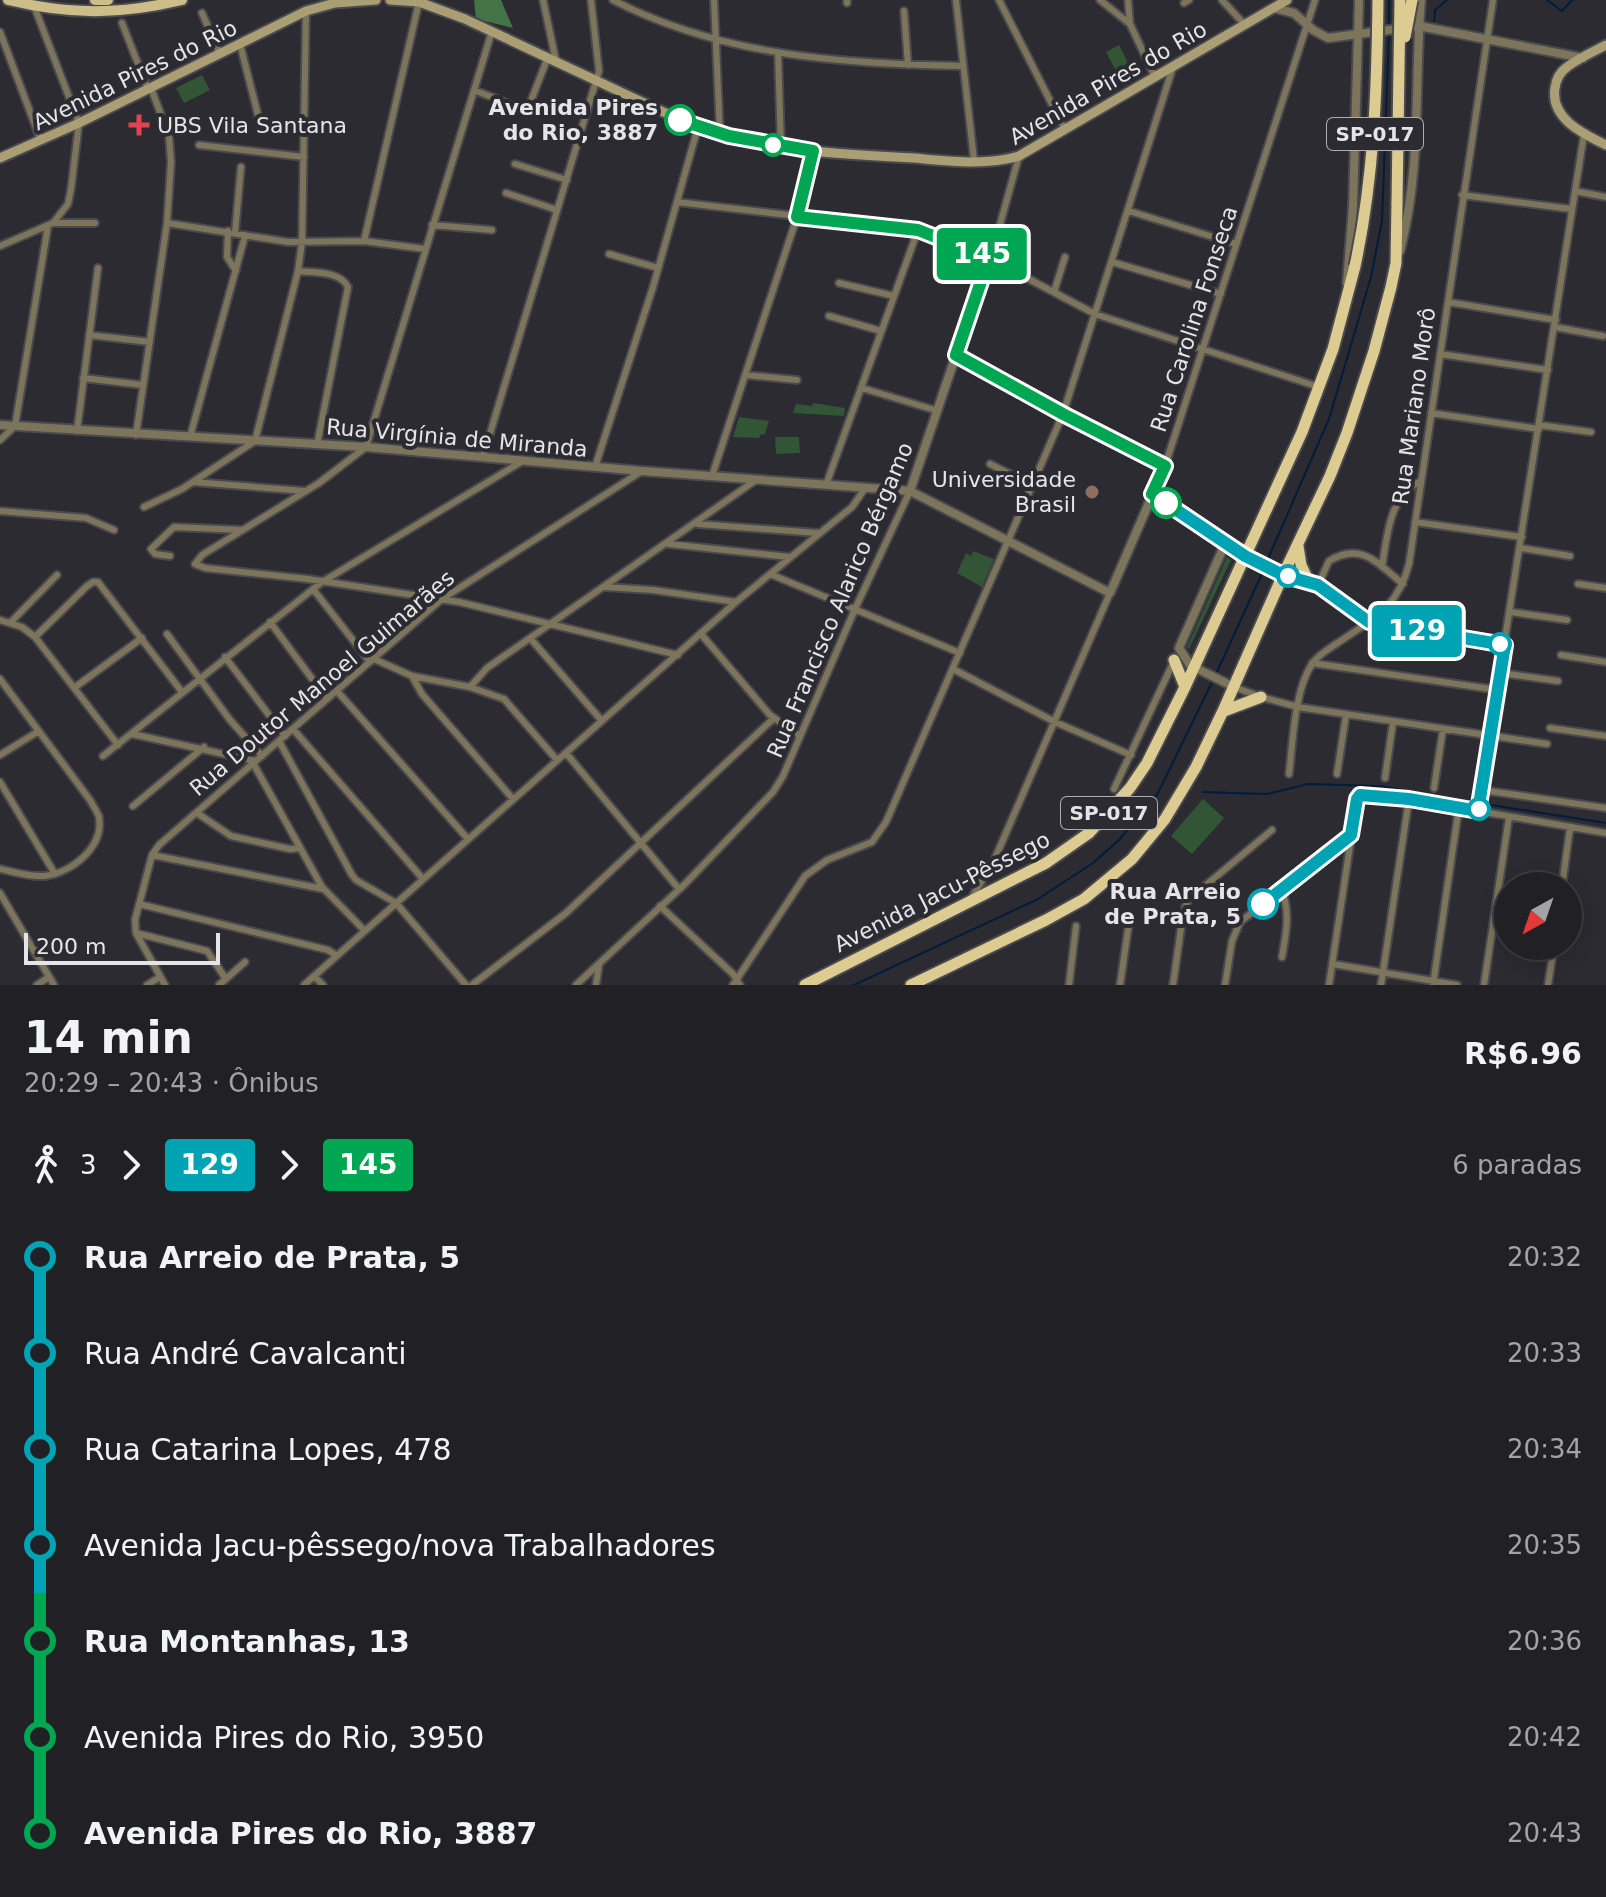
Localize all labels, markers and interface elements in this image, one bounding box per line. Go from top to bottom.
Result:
street label: Avenida Pires do Rio [29,15,241,135]
street label: Avenida Pires do Rio [1005,16,1211,150]
place label: Avenida Pires do Rio, 3887 [489,95,658,145]
marker: Avenida Pires do Rio, 3887 [665,105,695,135]
place label: UBS Vila Santana [157,113,347,138]
marker: UBS Vila Santana [128,114,150,136]
road number: SP-017 [1327,118,1423,150]
unlabelled marker [762,134,784,156]
street label: Rua Carolina Fonseca [1146,203,1242,435]
line badge: 145 [936,228,1028,280]
text: 145 [953,237,1011,270]
street label: Rua Mariano Morô [1388,306,1440,506]
street label: Rua Virgínia de Miranda [325,414,589,462]
street label: Rua Francisco Alarico Bérgamo [762,438,918,762]
place label: Universidade Brasil [932,467,1076,517]
marker: Universidade Brasil [1083,483,1101,501]
unlabelled marker [1151,488,1181,518]
street label: Rua Doutor Manoel Guimarães [185,565,459,801]
unlabelled marker [1277,565,1299,587]
line badge: 129 [1371,605,1463,657]
text: 129 [1388,614,1446,647]
unlabelled marker [1489,633,1511,655]
road number: SP-017 [1061,797,1157,829]
unlabelled marker [1468,798,1490,820]
street label: Avenida Jacu-Pêssego [830,827,1054,957]
north arrow [1494,872,1582,960]
map controls [1494,872,1582,960]
place label: Rua Arreio de Prata, 5 [1104,879,1241,929]
marker: Rua Arreio de Prata, 5 [1248,889,1278,919]
scale bar [24,929,220,965]
text: 200 m [36,934,106,959]
text: 14 min [24,1012,193,1063]
text: R$6.96 [1464,1036,1582,1071]
text: 20:29 – 20:43 · Ônibus [24,1068,319,1098]
icon: walk [24,1143,68,1187]
icon: forward [109,1143,153,1187]
icon: forward [267,1143,311,1187]
text: 129 [181,1148,239,1181]
text: 145 [339,1148,397,1181]
text: 3 [80,1150,97,1180]
text: 6 paradas [1452,1150,1582,1180]
text: Rua Arreio de Prata, 5 [84,1240,460,1275]
text: 20:32 [1507,1242,1582,1272]
text: Rua André Cavalcanti [84,1336,406,1371]
text: 20:33 [1507,1338,1582,1368]
text: Rua Catarina Lopes, 478 [84,1432,452,1467]
text: 20:34 [1507,1434,1582,1464]
text: Avenida Jacu-pêssego/nova Trabalhadores [84,1528,716,1563]
text: 20:35 [1507,1530,1582,1560]
text: Rua Montanhas, 13 [84,1624,410,1659]
text: 20:36 [1507,1626,1582,1656]
text: Avenida Pires do Rio, 3950 [84,1720,484,1755]
text: 20:42 [1507,1722,1582,1752]
text: Avenida Pires do Rio, 3887 [84,1816,537,1851]
text: 20:43 [1507,1818,1582,1848]

